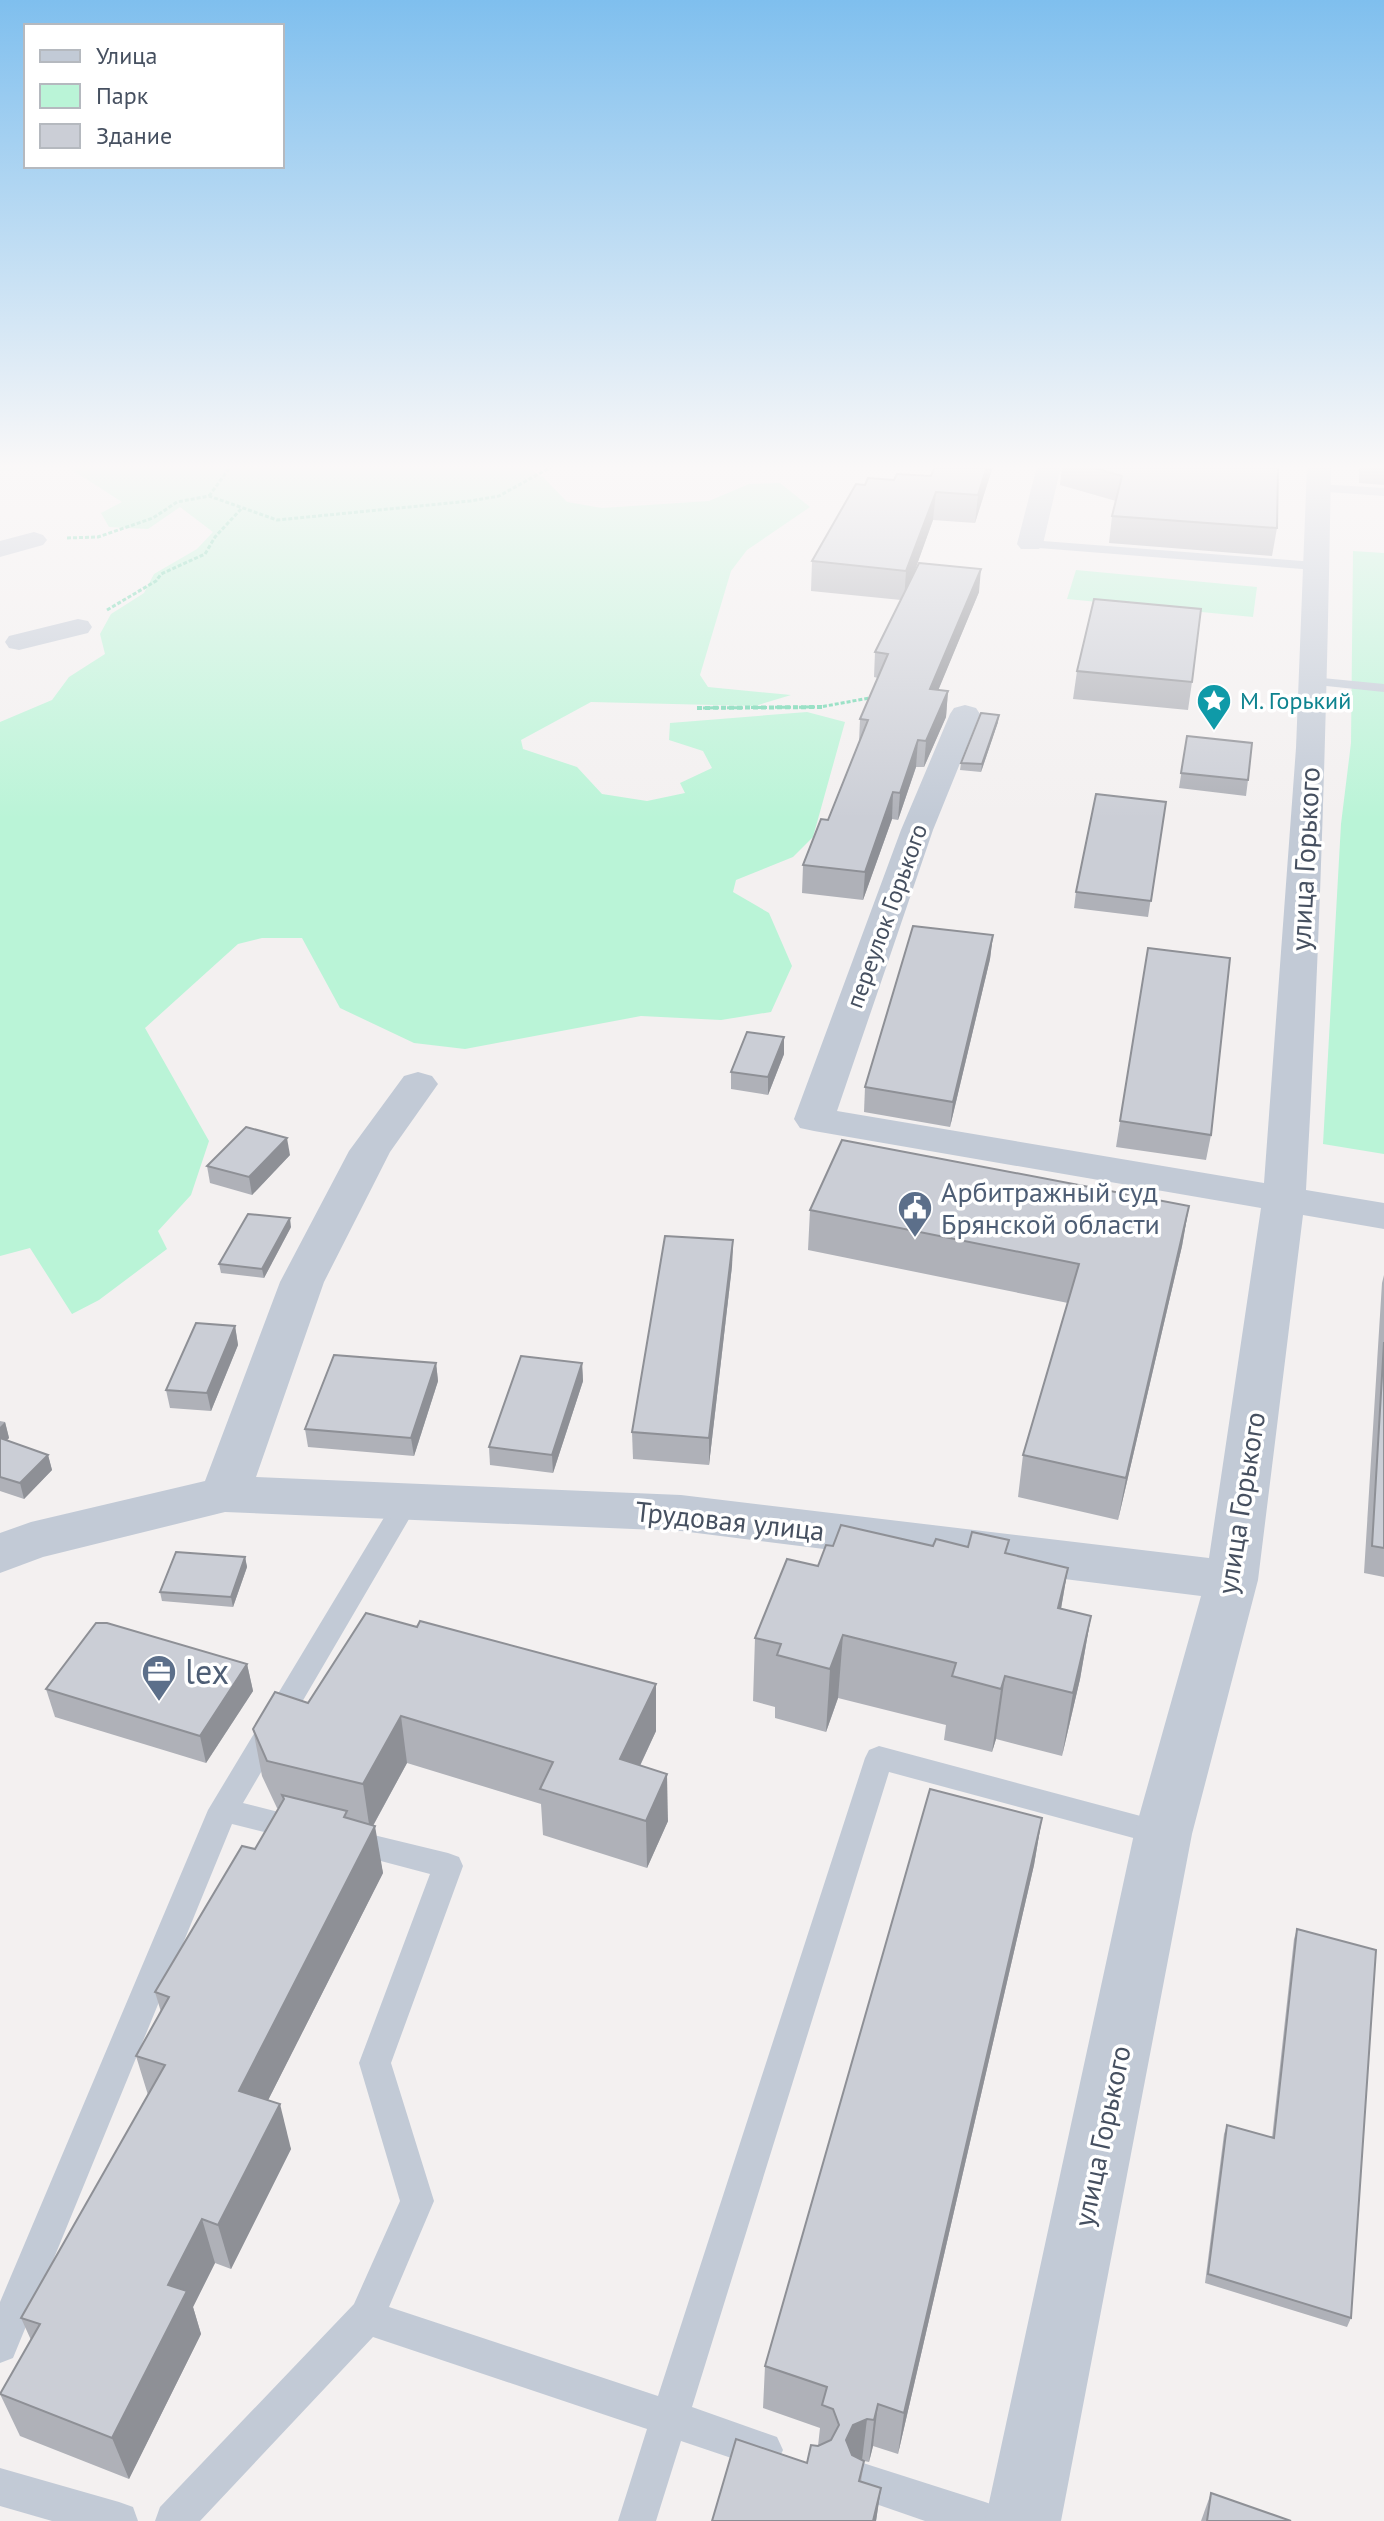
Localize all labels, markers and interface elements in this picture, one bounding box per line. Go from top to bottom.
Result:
legend [24,24,284,168]
text: Улица [96,40,157,71]
text: Парк [96,80,149,111]
text: Здание [96,120,172,151]
place icon: М. Горький [1195,682,1233,732]
place label: М. Горький [1240,685,1351,716]
street label: улица Горького [1281,766,1328,952]
street label: переулок Горького [839,819,934,1012]
place label: Арбитражный суд Брянской области [941,1173,1160,1242]
public building icon: Арбитражный суд Брянской области [896,1189,934,1239]
street label: улица Горького [1208,1409,1273,1597]
street label: Трудовая улица [634,1492,826,1549]
place label: lex [185,1649,229,1693]
office icon: lex [140,1653,178,1703]
street label: улица Горького [1064,2042,1139,2230]

